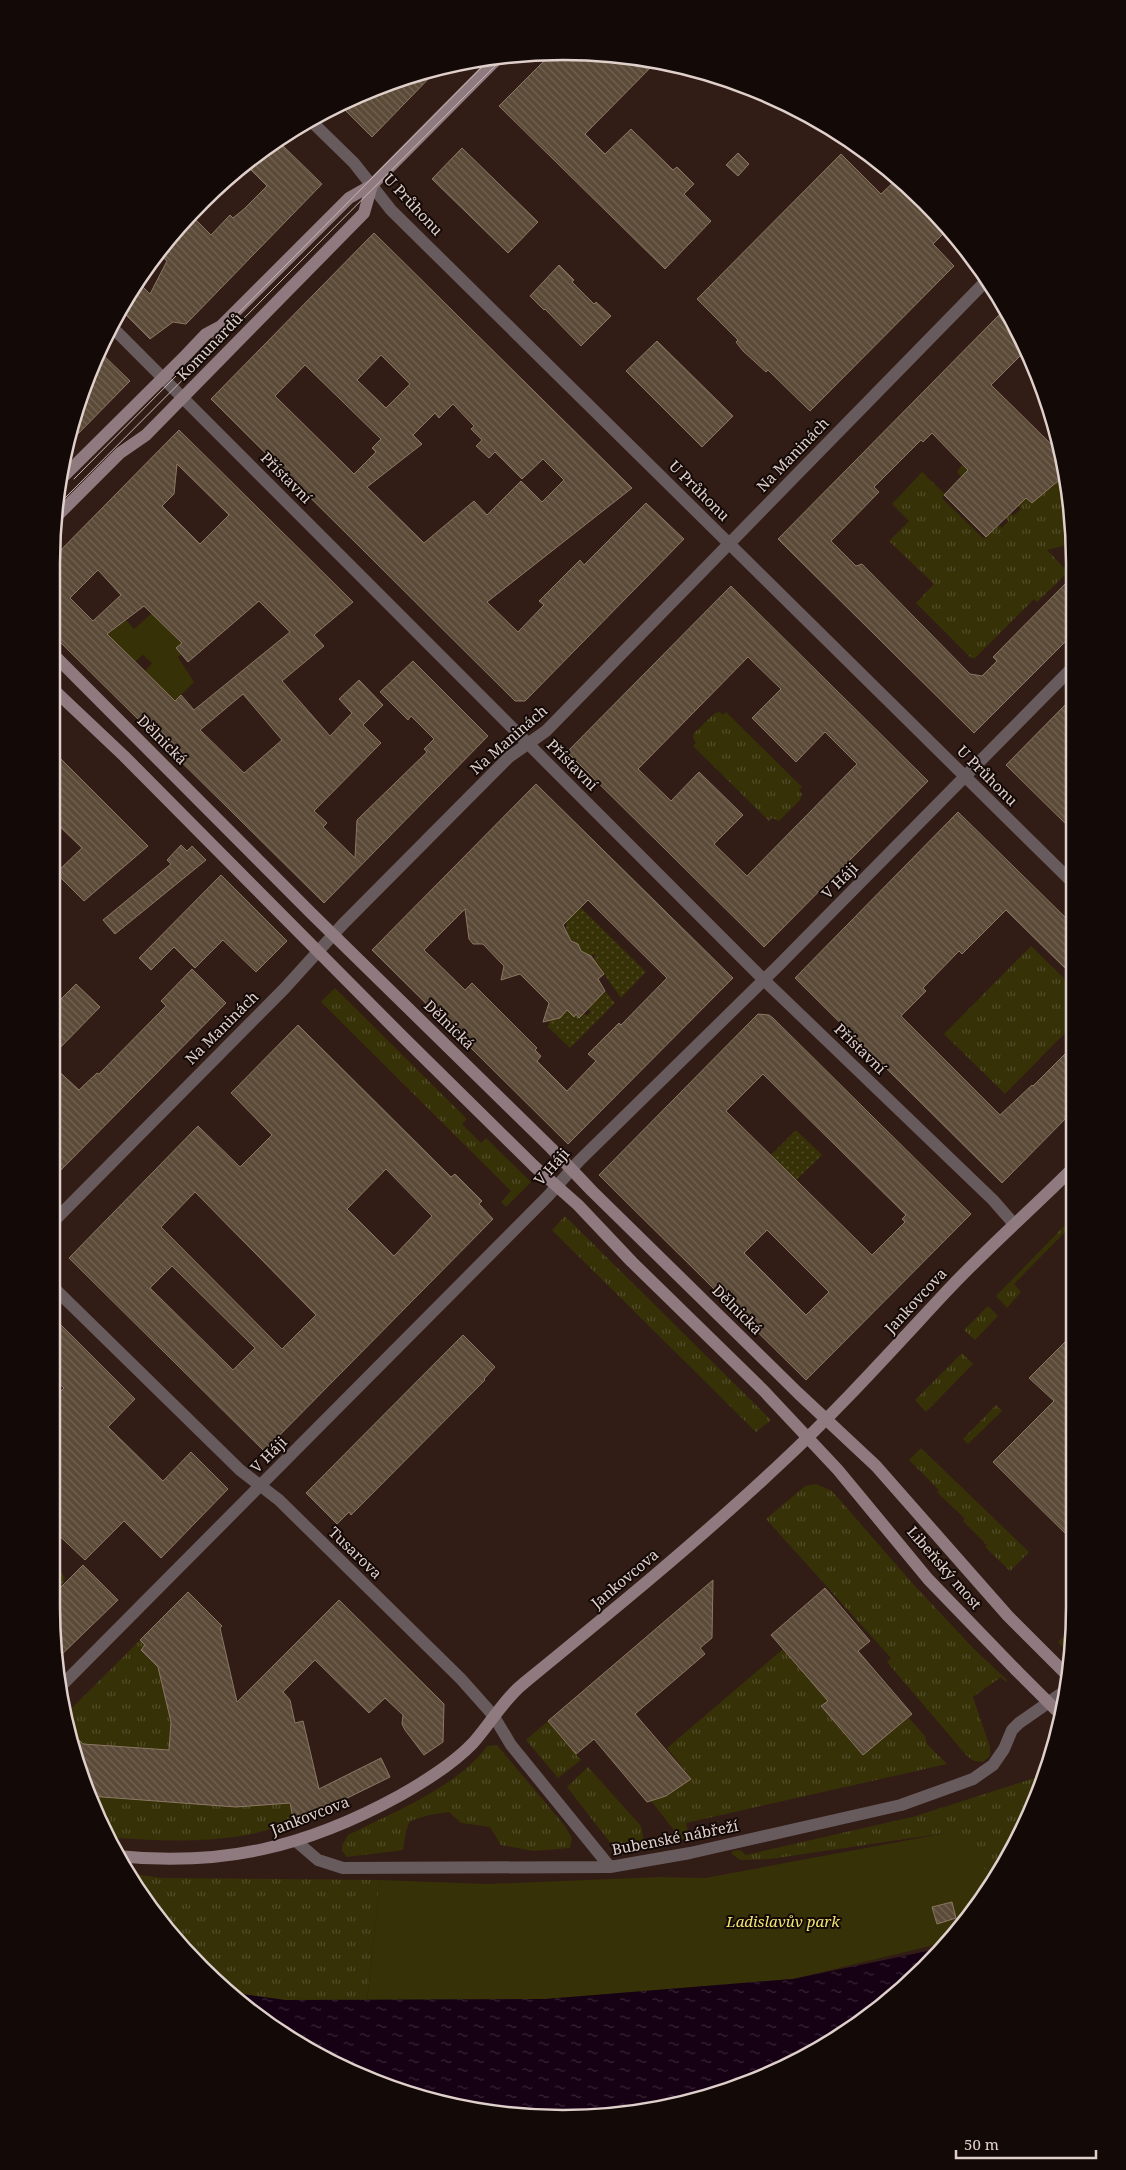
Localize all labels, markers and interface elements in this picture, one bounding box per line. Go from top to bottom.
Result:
street label: U Průhonu [380,169,448,240]
street label: Komunardů [172,308,247,384]
street label: Na Maninách [752,413,833,496]
street label: Přístavní [257,447,317,507]
street label: U Průhonu [665,456,735,525]
street label: Na Maninách [466,700,551,778]
street label: Dělnická [133,710,192,769]
street label: Přístavní [543,734,603,794]
street label: U Průhonu [953,741,1023,810]
street label: V Háji [817,858,862,903]
street label: Na Maninách [180,986,263,1068]
street label: Dělnická [420,995,479,1053]
street label: Přístavní [831,1019,891,1078]
street label: V Háji [529,1143,573,1189]
street label: Jankovcova [879,1263,951,1338]
street label: Dělnická [708,1280,767,1339]
street label: V Háji [246,1432,291,1477]
street label: Tusarova [325,1522,387,1583]
street label: Libeňský most [903,1522,986,1613]
street label: Jankovcova [586,1544,662,1613]
street label: Jankovcova [267,1791,352,1840]
street label: Bubenské nábřeží [610,1815,740,1859]
park label: Ladislavův park [725,1911,840,1931]
scale bar [956,2128,1096,2160]
text: 50 m [964,2134,999,2154]

